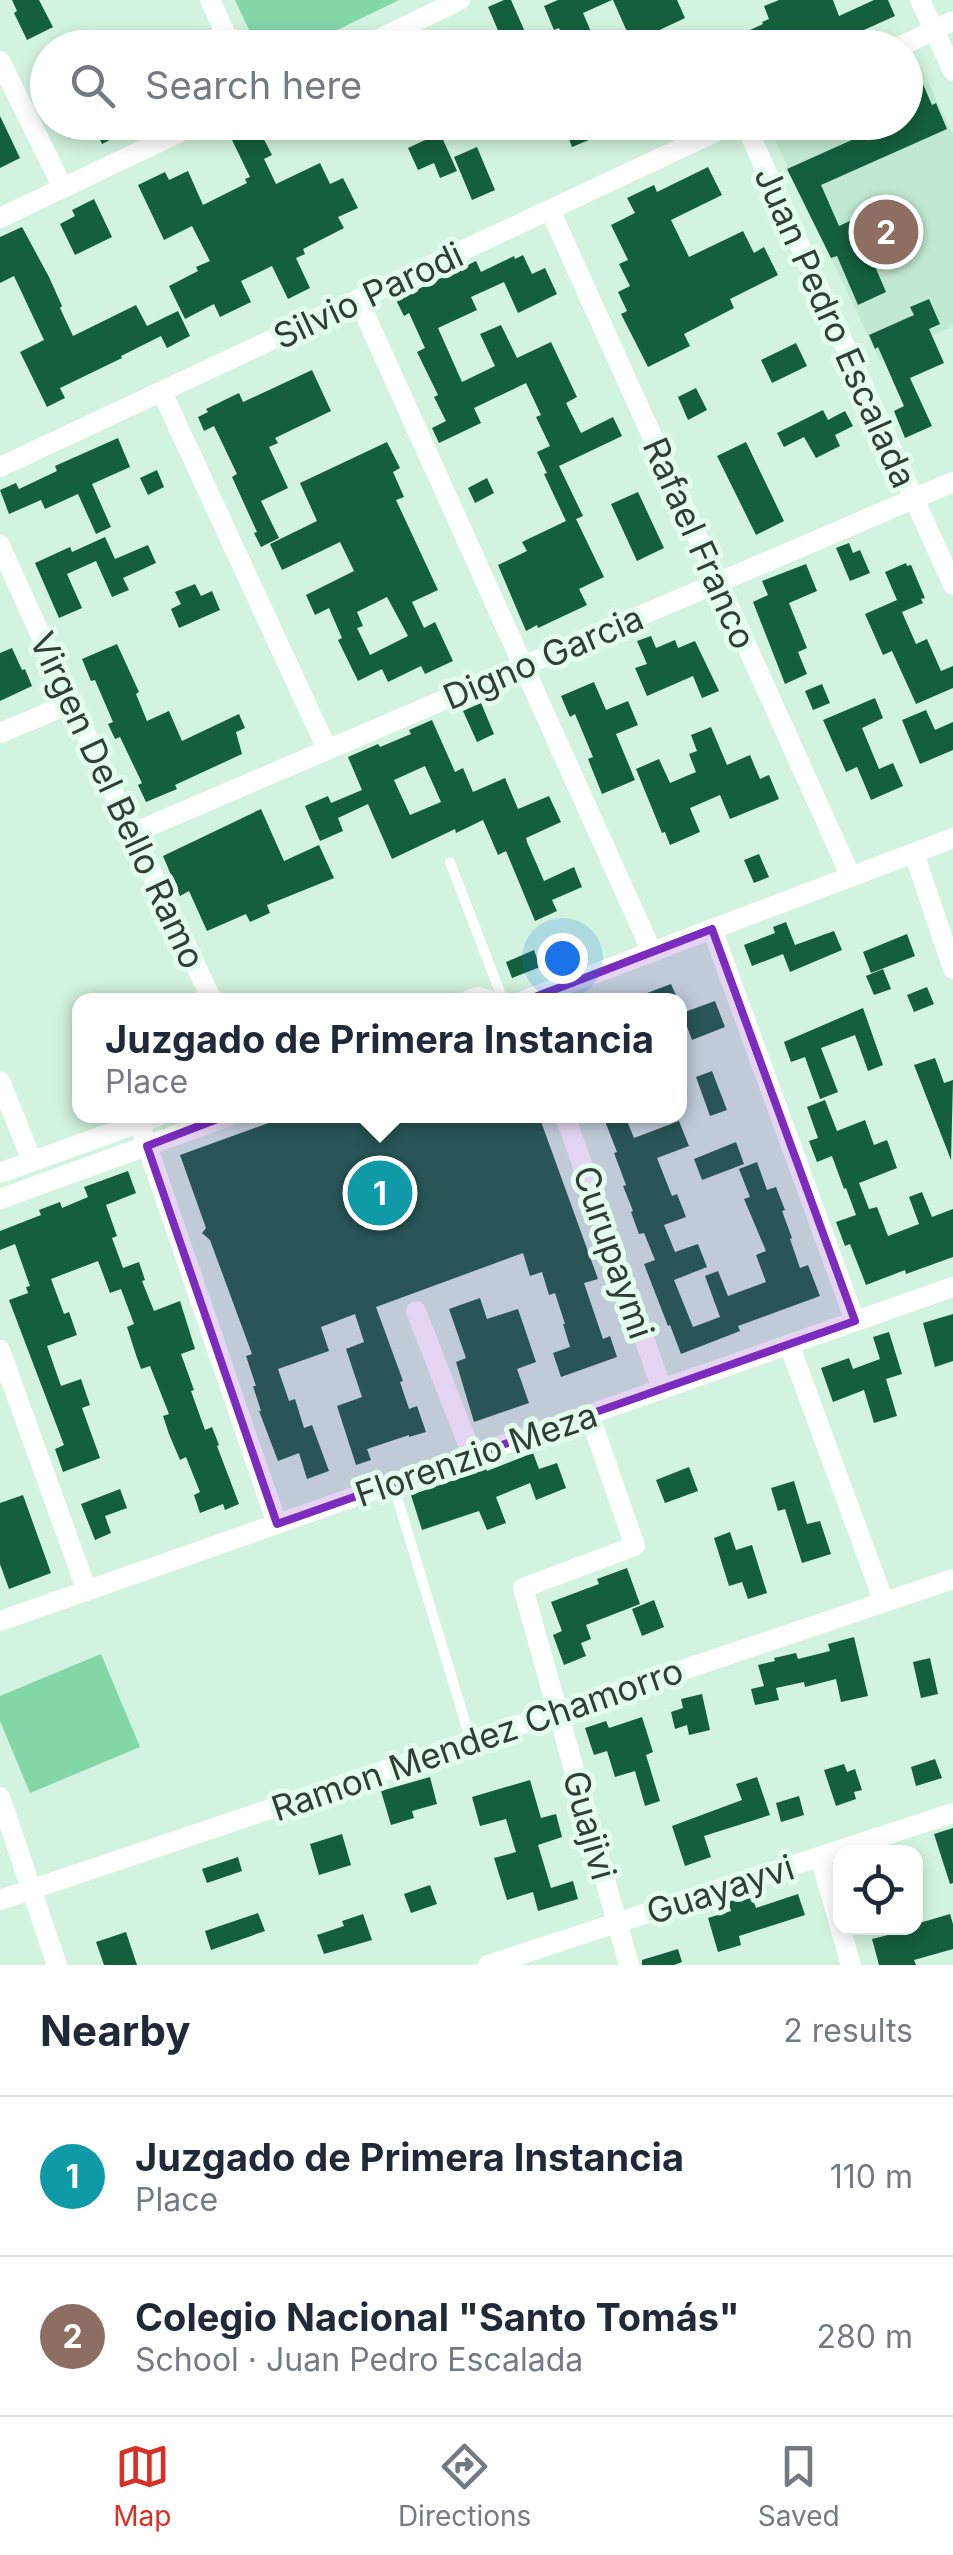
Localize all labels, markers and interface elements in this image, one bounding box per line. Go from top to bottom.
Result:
search box [30,30,923,140]
icon: search [65,58,120,113]
text: Search here [145,62,362,108]
street label: Juan Pedro Escalada [746,160,926,494]
pin: 2 [854,194,918,270]
street label: Silvio Parodi [267,233,469,357]
street label: Rafael Franco [635,431,765,655]
street label: Digno Garcia [437,596,649,718]
street label: Virgen Del Bello Ramo [22,625,214,975]
your location [537,933,588,984]
popup [72,993,687,1123]
text: Juzgado de Primera Instancia [105,1016,654,1062]
text: Place [105,1062,188,1101]
pin: 1 [348,1156,412,1230]
street label: Curupaymi [565,1160,663,1344]
street label: Florenzio Meza [350,1393,602,1515]
street label: Ramon Mendez Chamorro [266,1649,688,1829]
street label: Guajivi [554,1766,626,1884]
street label: Guayayvi [641,1845,799,1933]
map controls [833,1845,923,1935]
button: locate [833,1845,923,1935]
text: Nearby [40,2005,191,2056]
text: 2 results [783,2011,913,2050]
text: Juzgado de Primera Instancia [135,2134,684,2180]
text: 1 [66,2157,79,2196]
text: 110 m [830,2157,913,2196]
text: Place [135,2180,218,2219]
text: Colegio Nacional "Santo Tomás" [135,2294,740,2340]
text: 2 [62,2317,83,2356]
text: 280 m [816,2317,913,2356]
text: School · Juan Pedro Escalada [135,2340,583,2379]
tab: Map [113,2439,171,2533]
tab: Directions [398,2439,531,2533]
tab: Saved [758,2439,840,2533]

